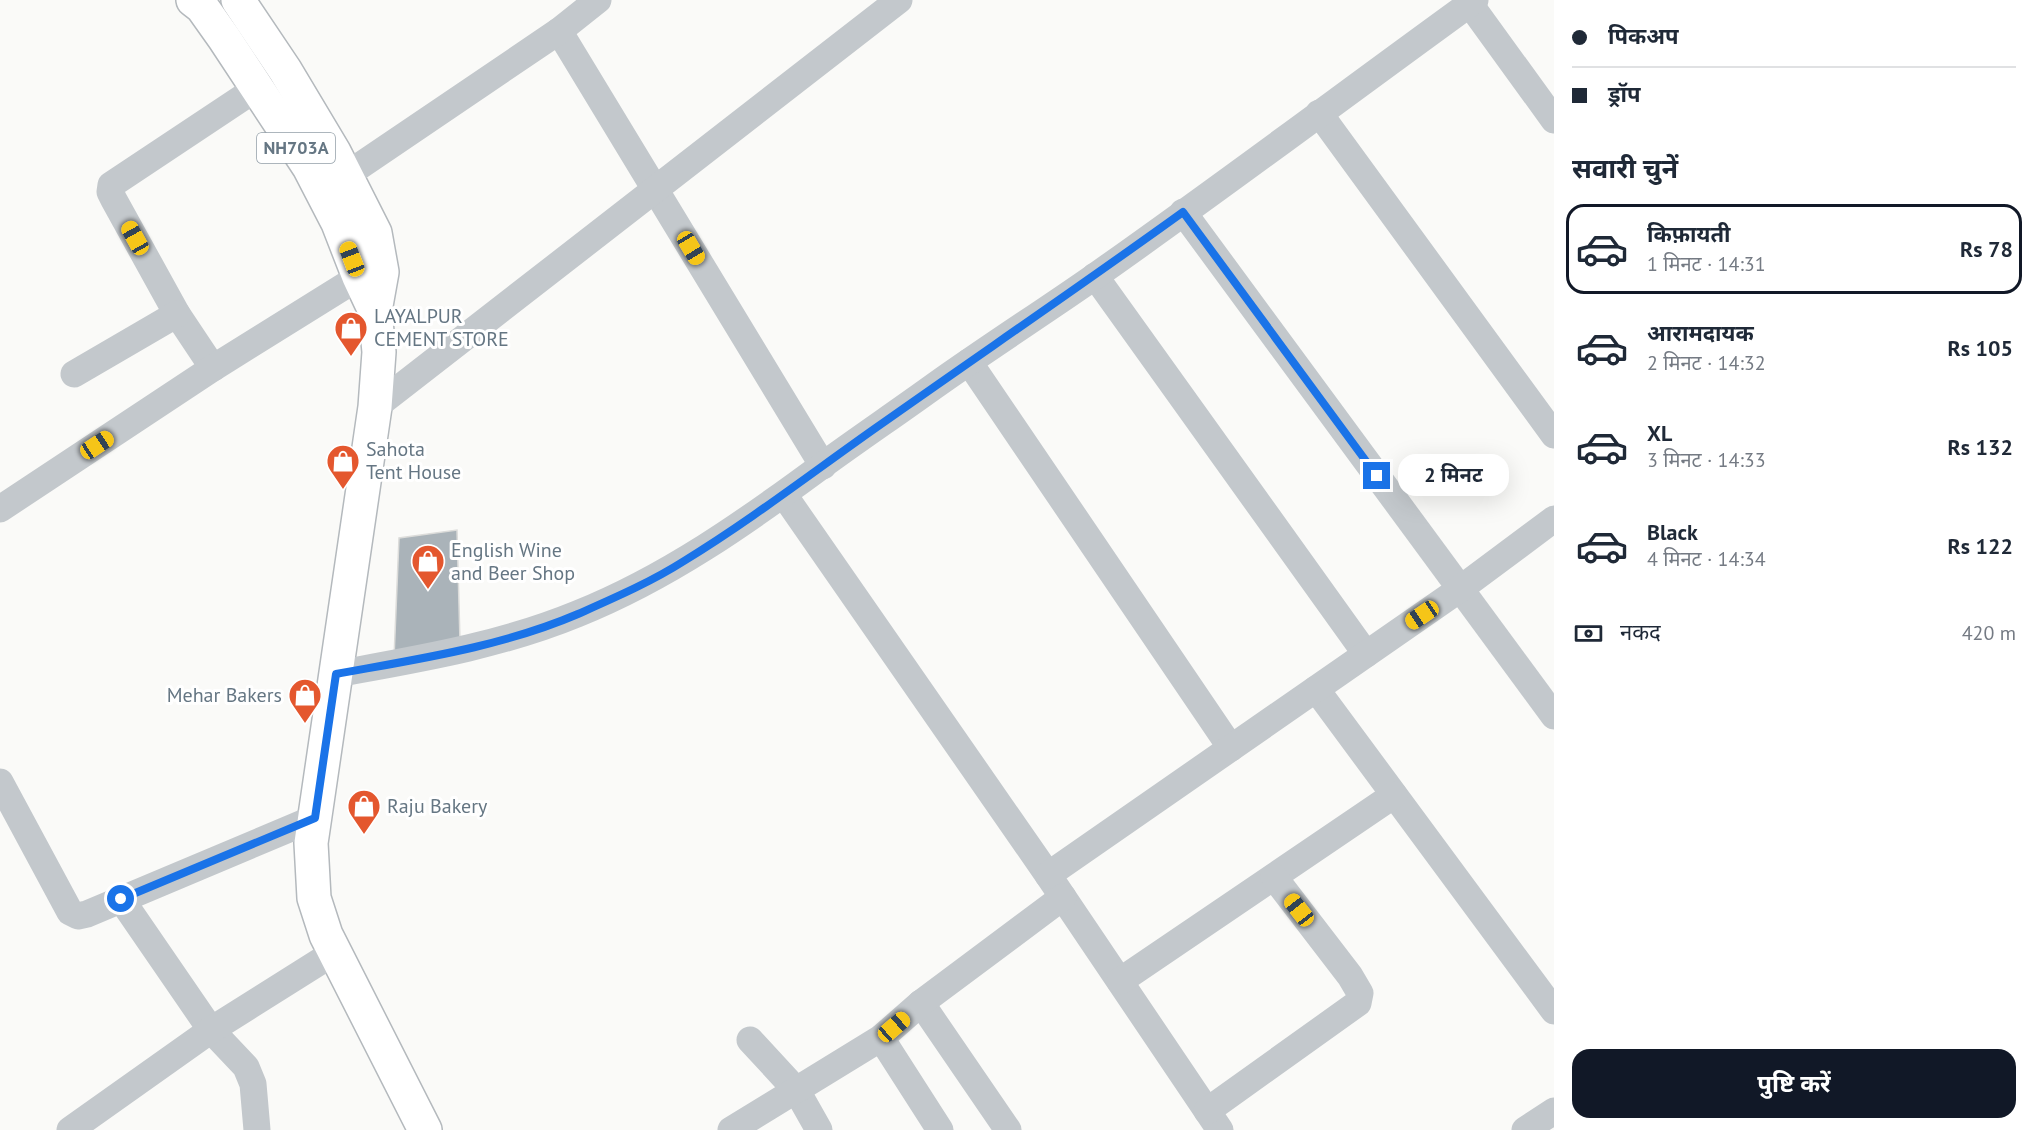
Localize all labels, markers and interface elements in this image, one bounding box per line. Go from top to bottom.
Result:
text: पिकअप [1608,22,1679,50]
text: ड्रॉप [1608,80,1641,108]
road number: NH703A [257,133,335,163]
text: सवारी चुनें [1572,151,1678,185]
car [118,218,152,258]
text: किफ़ायती [1647,220,1731,248]
icon: car [1575,222,1629,276]
car [674,228,708,268]
text: Rs 78 [1960,235,2013,263]
car [337,239,367,279]
text: 1 मिनट · 14:31 [1647,251,1766,277]
place label: LAYALPUR CEMENT STORE [374,303,509,352]
shop icon: LAYALPUR CEMENT STORE [333,310,369,357]
text: आरामदायक [1647,319,1754,347]
icon: car [1575,321,1629,375]
text: Rs 105 [1947,334,2013,362]
text: 2 मिनट · 14:32 [1647,350,1766,376]
text: XL [1647,419,1672,447]
icon: car [1575,420,1629,474]
car [77,428,117,462]
text: Rs 132 [1947,433,2013,461]
place label: Sahota Tent House [366,436,461,485]
shop icon: Sahota Tent House [325,443,361,490]
text: 3 मिनट · 14:33 [1647,447,1766,473]
callout: 2 मिनट [1398,455,1509,497]
route end [1363,462,1390,489]
text: 2 मिनट [1424,462,1483,488]
text: Black [1647,518,1698,546]
icon: car [1575,519,1629,573]
text: Rs 122 [1947,532,2013,560]
place label: English Wine and Beer Shop [451,537,575,586]
shop icon: English Wine and Beer Shop [410,543,446,590]
text: 4 मिनट · 14:34 [1647,546,1766,572]
car [1402,597,1442,633]
icon: cash [1572,617,1605,650]
text: नकद [1620,618,1661,646]
text: 420 m [1962,620,2016,646]
shop icon: Mehar Bakers [287,677,323,724]
place label: Mehar Bakers [167,682,282,708]
shop icon: Raju Bakery [346,788,382,835]
place label: Raju Bakery [387,793,488,819]
route start [107,885,134,912]
car [1281,890,1317,930]
car [875,1008,913,1046]
button: पुष्टि करें [1572,1049,2016,1118]

